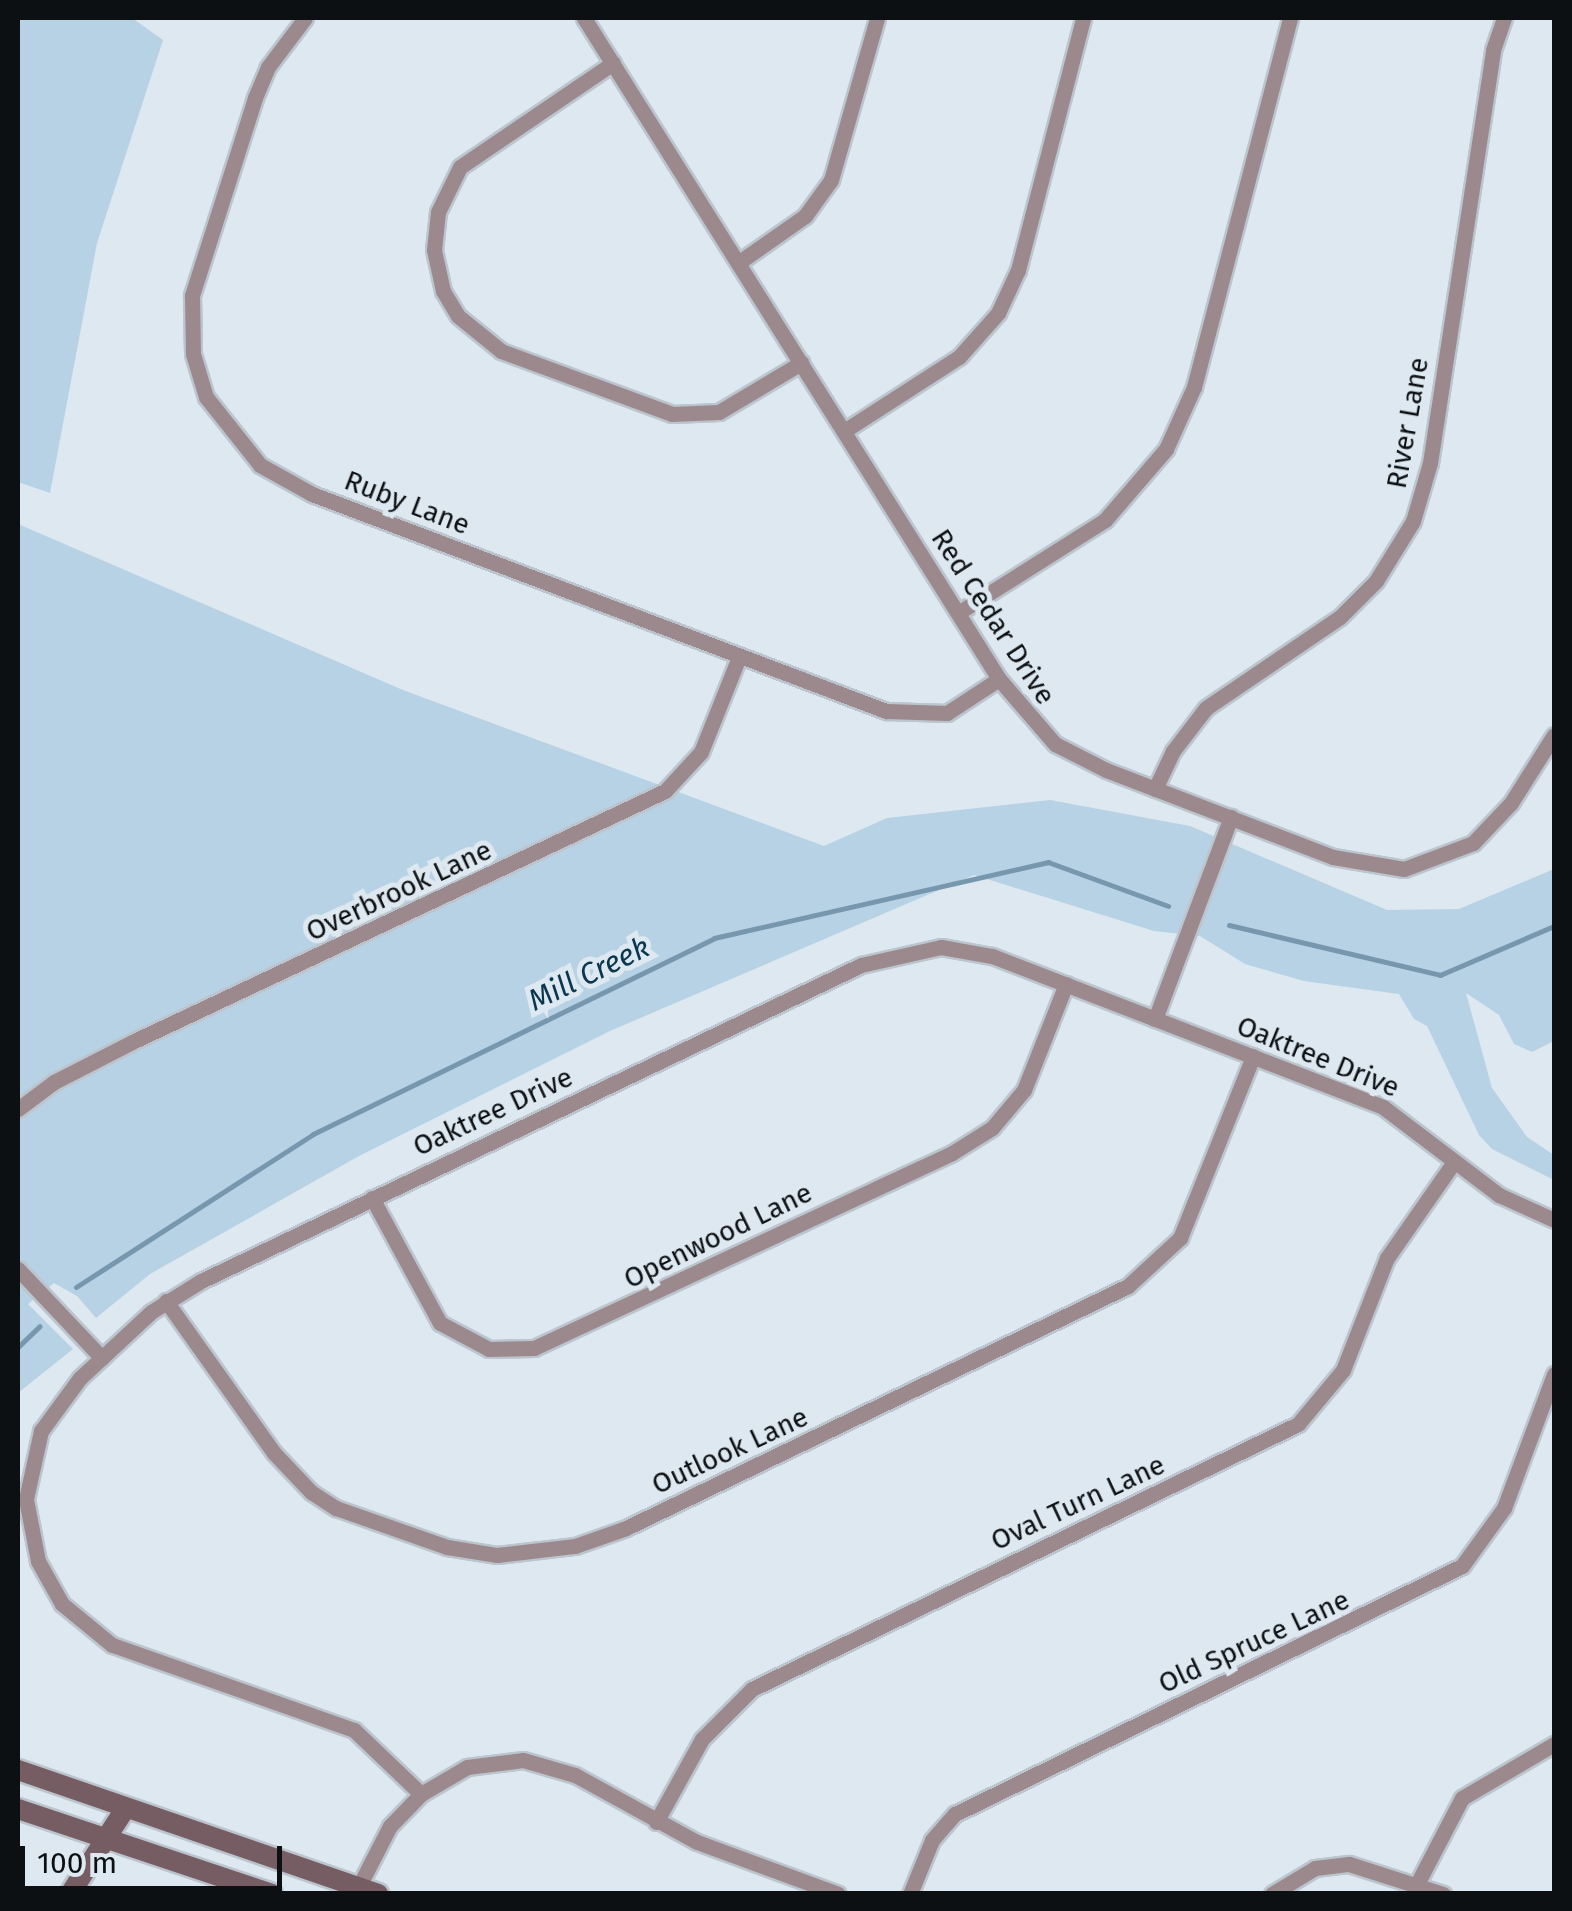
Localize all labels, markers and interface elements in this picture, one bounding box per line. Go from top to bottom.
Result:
street label: River Lane [1380,355,1436,491]
street label: Ruby Lane [340,464,474,542]
street label: Red Cedar Drive [924,523,1062,711]
street label: Overbrook Lane [301,833,497,949]
water label: Mill Creek [522,929,656,1019]
street label: Oaktree Drive [1232,1009,1404,1105]
street label: Oaktree Drive [408,1060,578,1164]
street label: Openwood Lane [618,1176,818,1296]
street label: Outlook Lane [647,1400,813,1502]
street label: Oval Turn Lane [986,1448,1170,1558]
street label: Old Spruce Lane [1153,1583,1355,1701]
scale bar [25,1826,288,1888]
text: 100 m [37,1845,117,1881]

